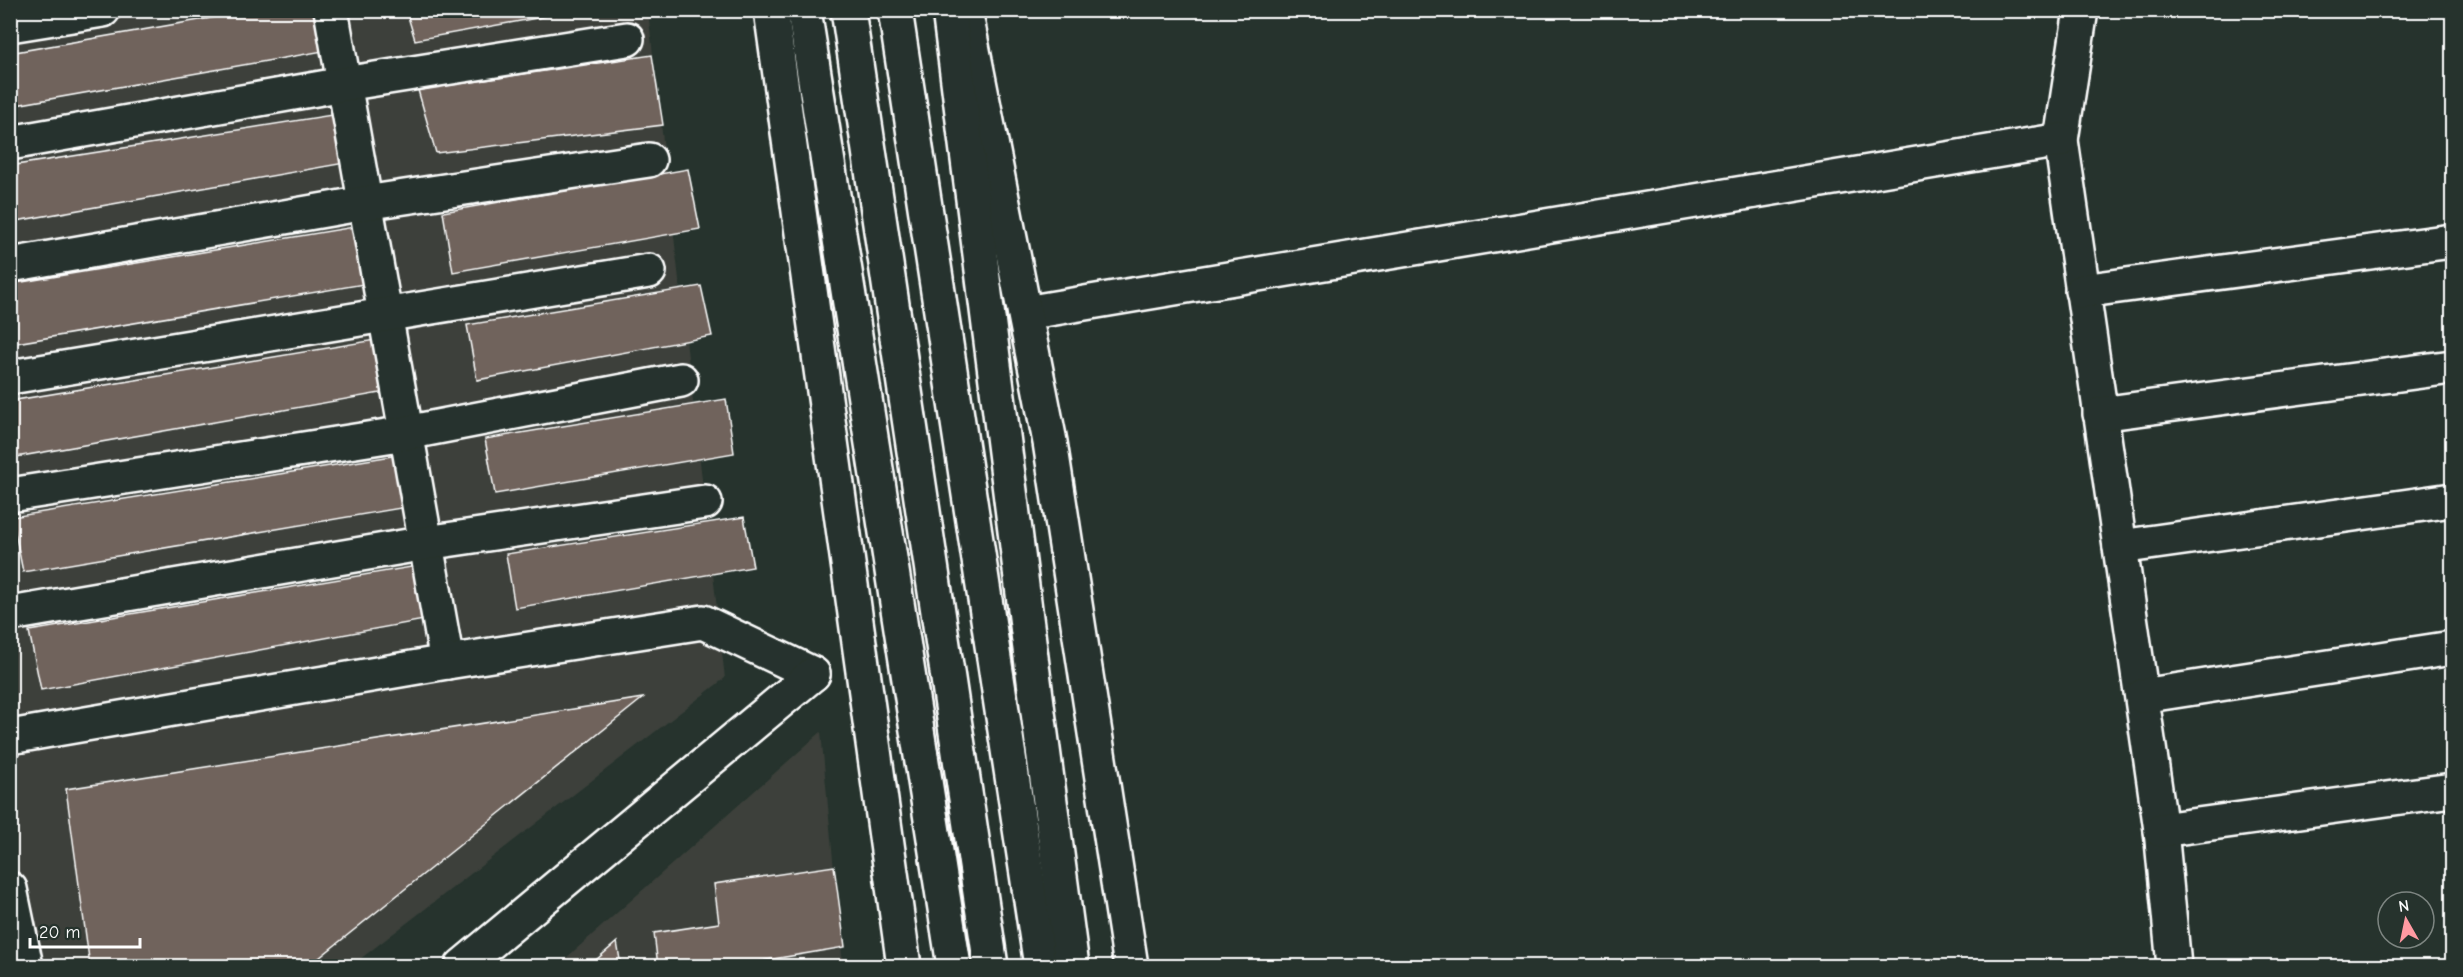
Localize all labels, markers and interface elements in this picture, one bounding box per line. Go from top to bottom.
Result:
north arrow [2376,890,2436,950]
text: N [2397,896,2410,916]
scale bar [30,911,140,949]
text: 20 m [39,922,80,943]

